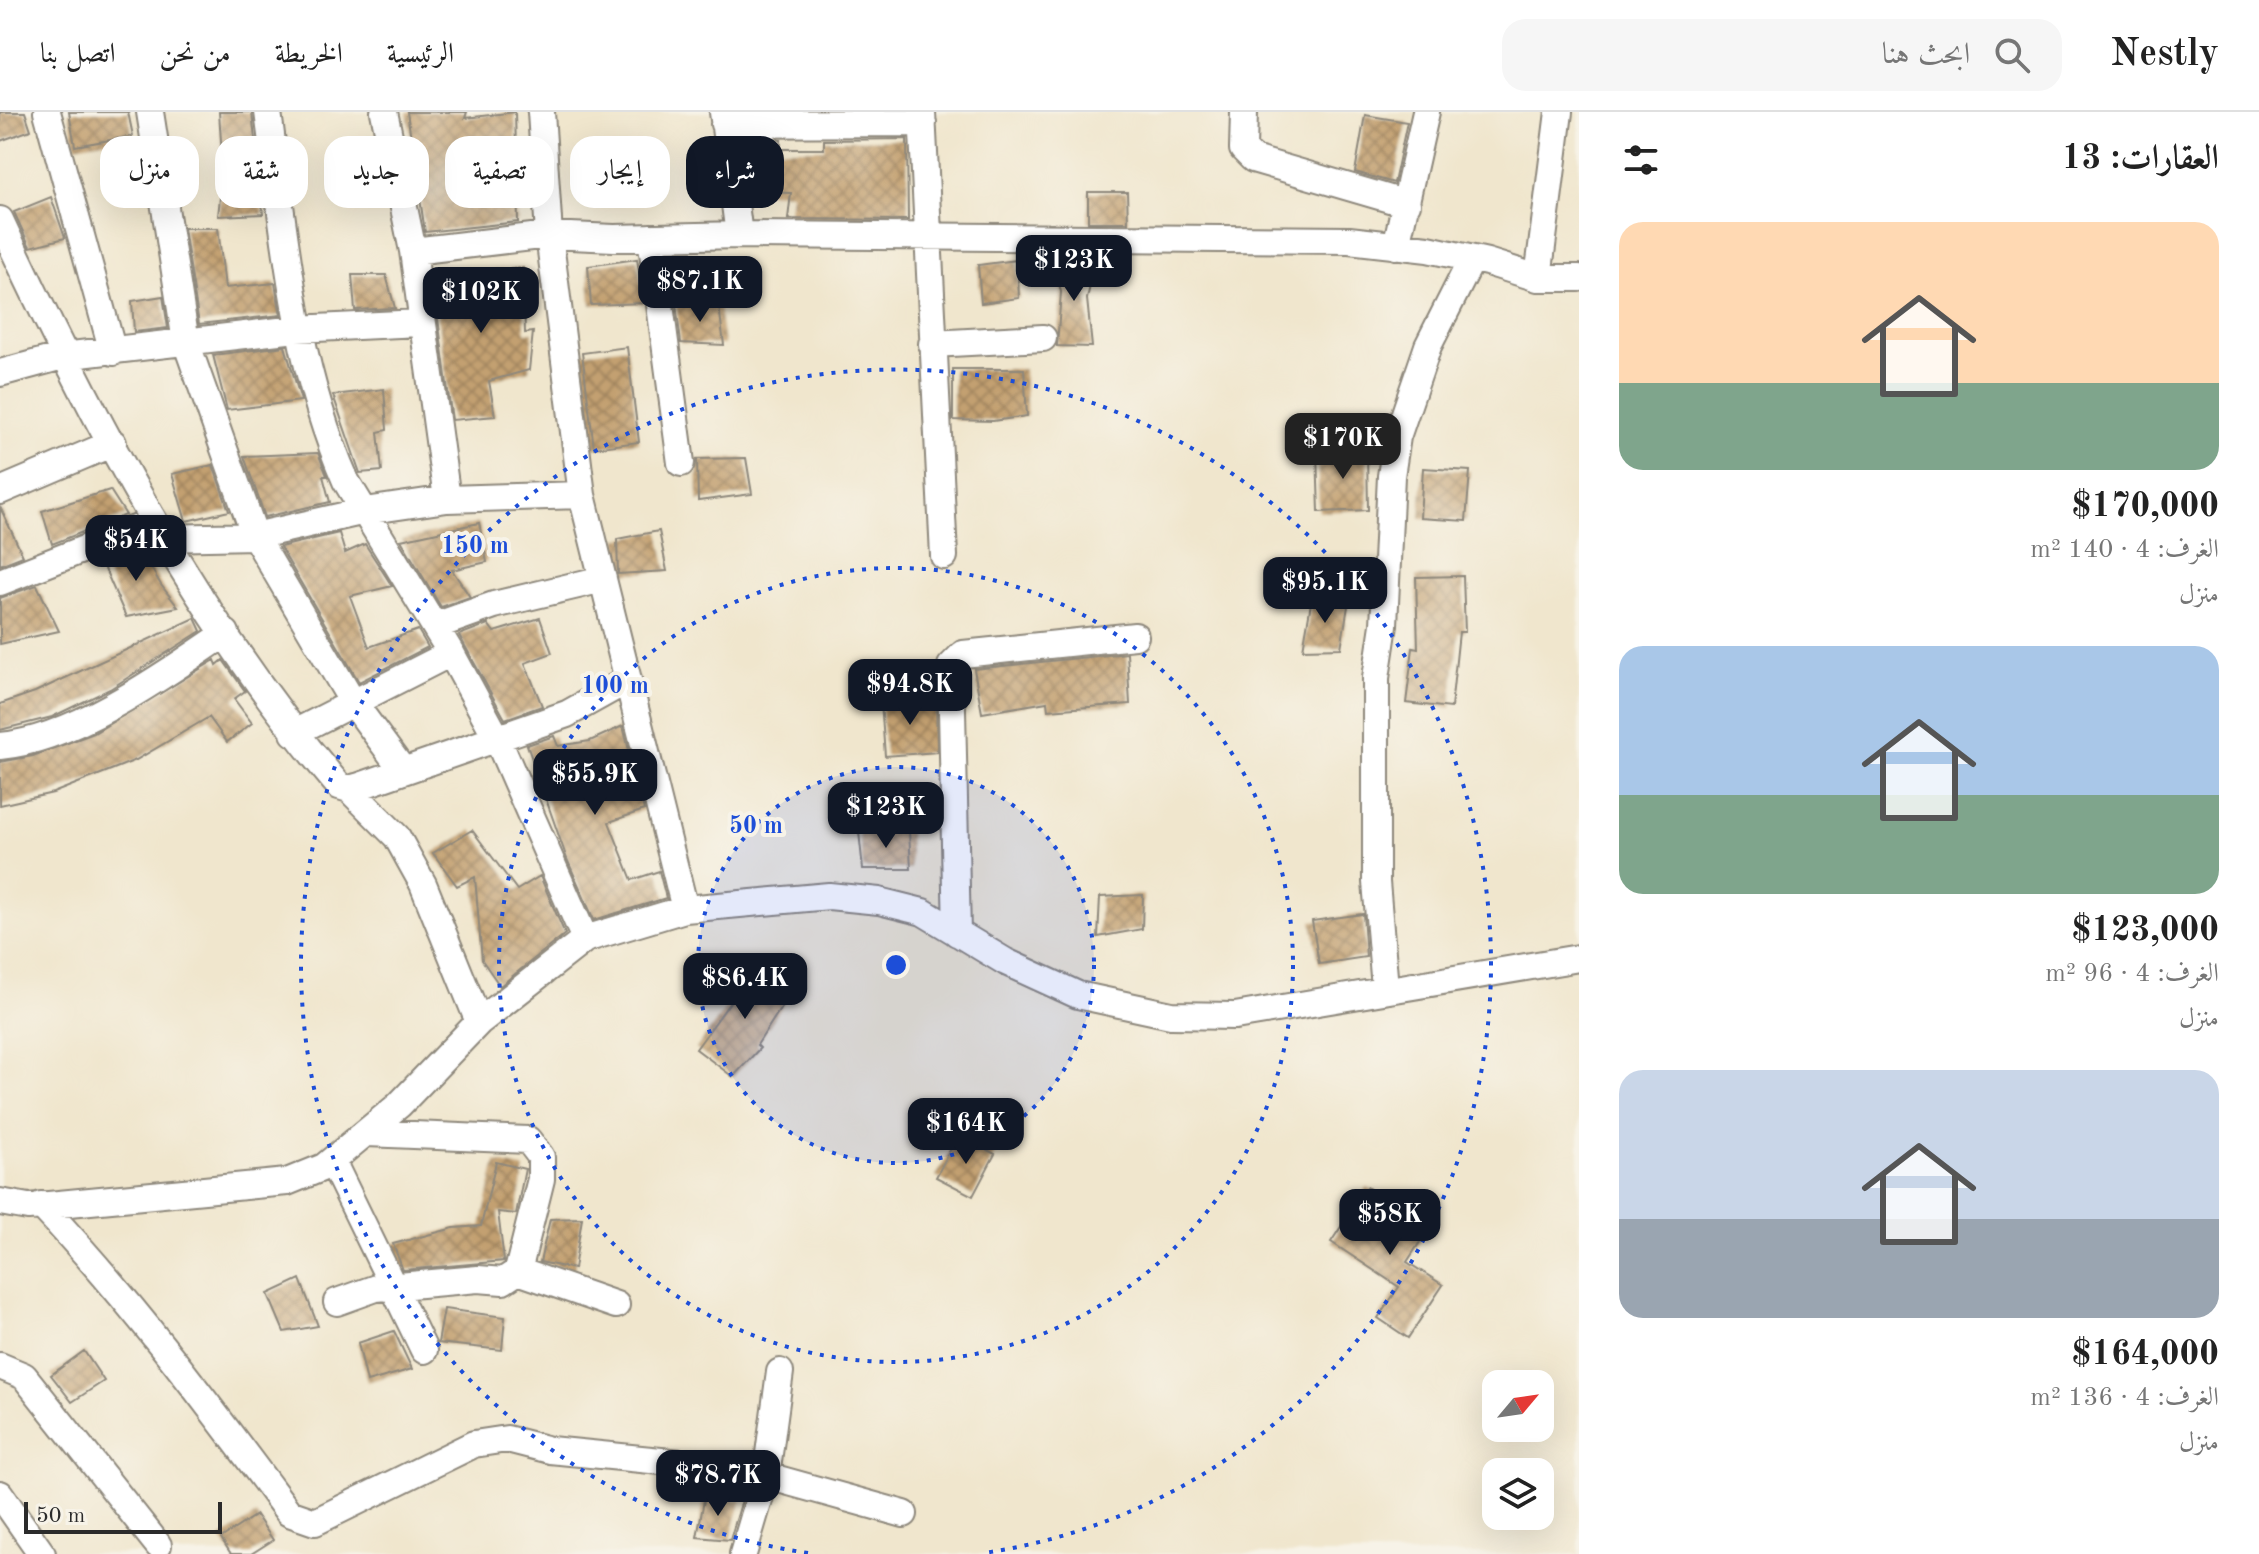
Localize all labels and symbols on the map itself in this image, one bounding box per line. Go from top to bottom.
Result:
pin: $123K [1018,235,1130,303]
pin: $87.1K [635,256,765,324]
pin: $102K [425,267,537,335]
pin: $170K [1287,413,1399,481]
pin: $54K [89,515,183,583]
text: 150 m [441,534,509,559]
pin: $95.1K [1260,557,1390,625]
pin: $94.8K [845,659,975,727]
text: 100 m [581,675,649,699]
pin: $55.9K [530,749,660,817]
pin: $123K [830,782,942,850]
text: 50 m [729,814,783,839]
centre of rings [882,951,910,979]
pin: $86.4K [680,953,810,1021]
pin: $164K [910,1098,1022,1166]
pin: $58K [1343,1189,1437,1257]
north arrow [1482,1370,1554,1442]
pin: $78.7K [653,1450,783,1518]
scale bar [24,1498,222,1534]

